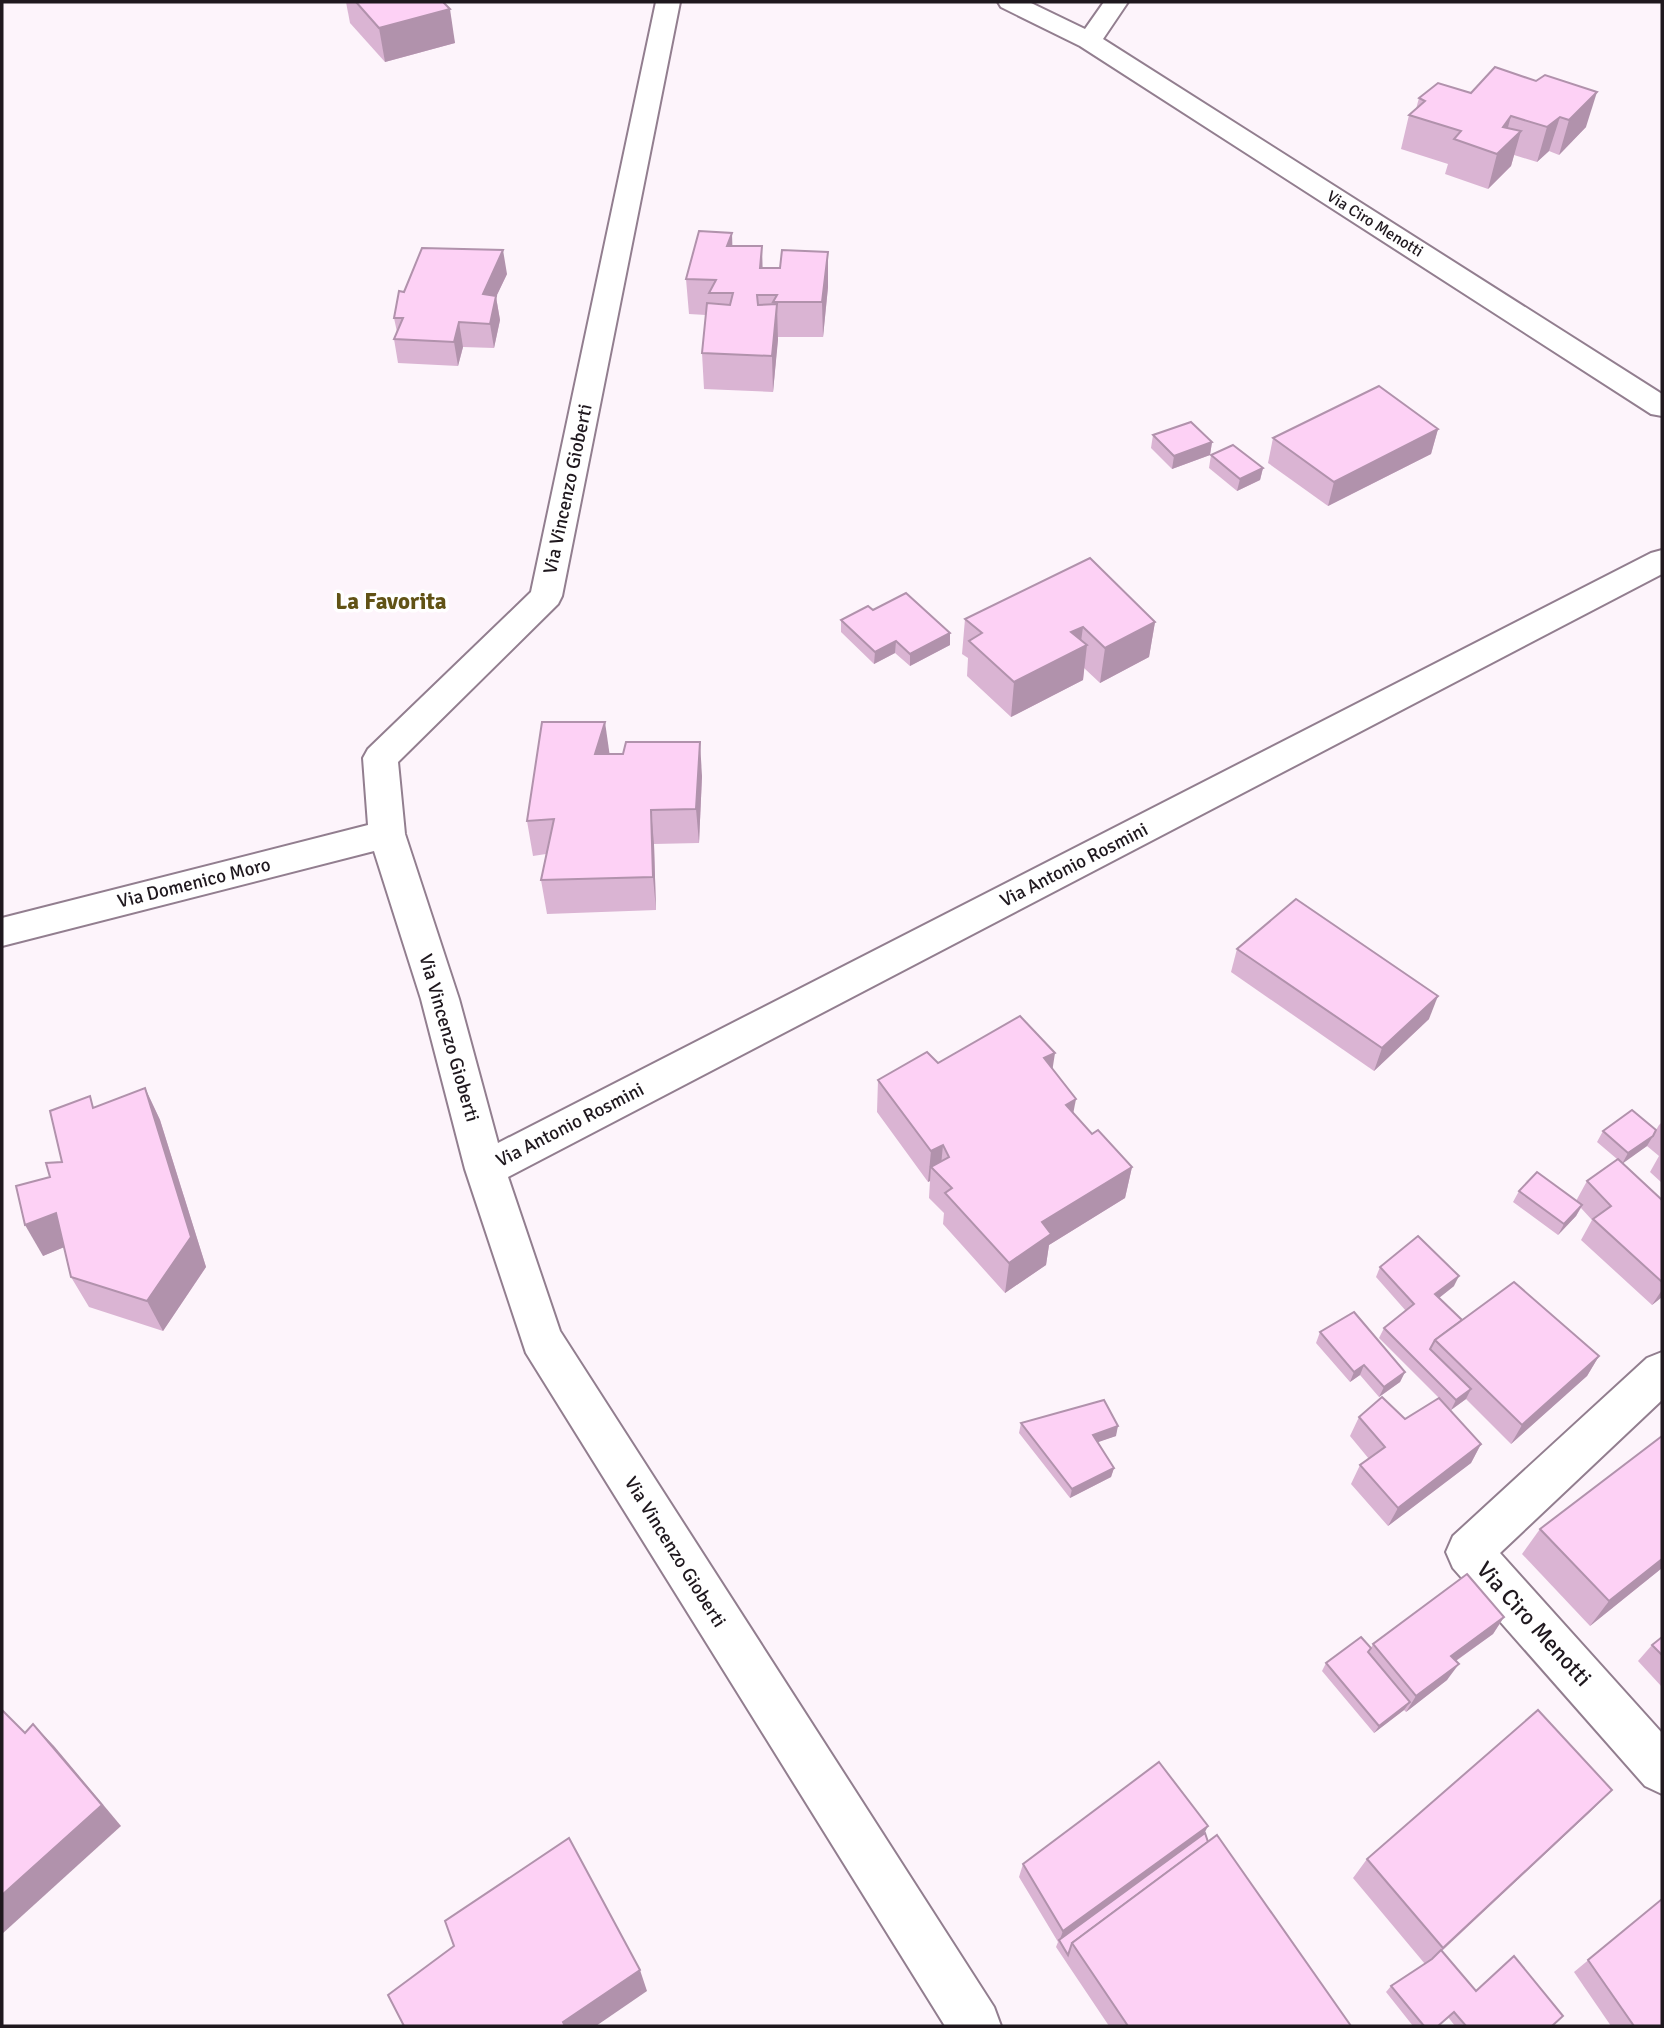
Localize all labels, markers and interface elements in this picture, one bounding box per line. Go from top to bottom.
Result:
street label: Via Ciro Menotti [1323,186,1427,262]
street label: Via Vincenzo Gioberti [538,402,598,576]
district label: La Favorita [335,587,447,616]
street label: Via Antonio Rosmini [996,817,1152,913]
street label: Via Domenico Moro [115,852,273,914]
street label: Via Vincenzo Gioberti [414,951,484,1125]
street label: Via Antonio Rosmini [492,1077,648,1173]
street label: Via Vincenzo Gioberti [619,1472,731,1632]
street label: Via Ciro Menotti [1470,1556,1598,1692]

